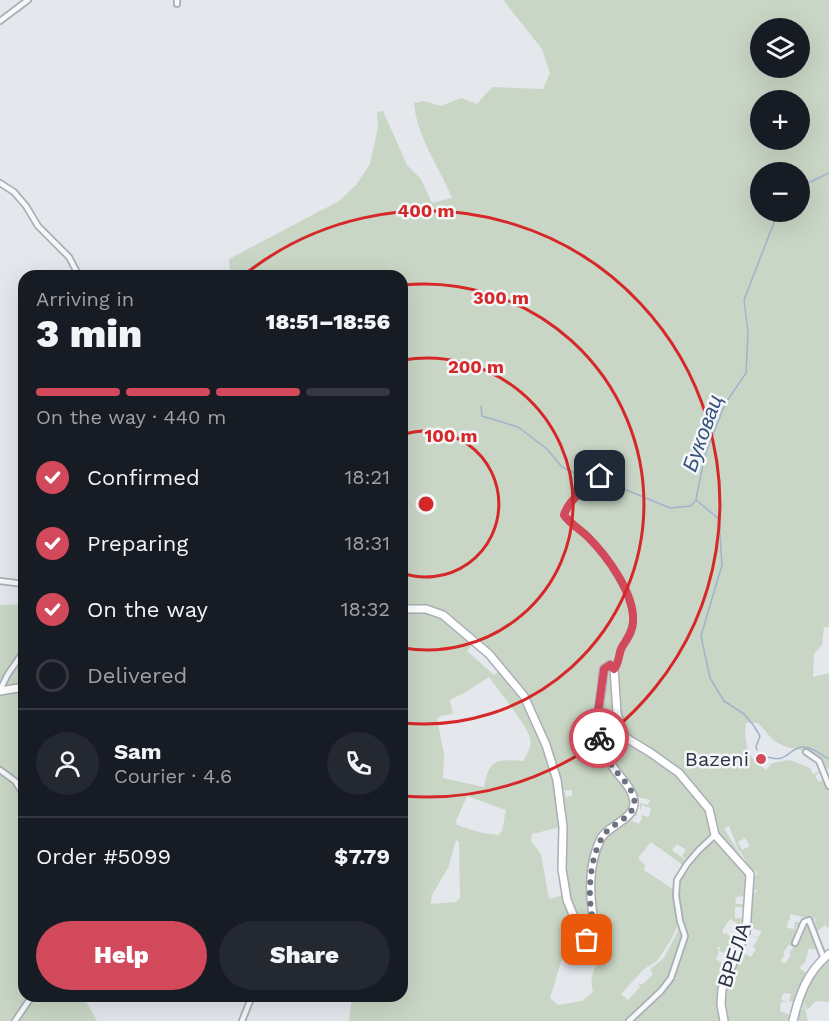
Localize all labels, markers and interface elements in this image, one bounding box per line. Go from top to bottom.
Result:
map controls [750,18,810,222]
button: layers [750,18,810,78]
button: + [750,90,810,150]
button: − [750,162,810,222]
text: 400 m [398,200,454,221]
text: Arriving in [36,287,134,311]
text: 300 m [473,287,529,308]
text: 18:51–18:56 [266,309,390,334]
text: 3 min [36,311,142,356]
text: 200 m [448,356,504,377]
water label: Буковац [677,391,727,475]
text: On the way · 440 m [36,405,226,429]
text: 100 m [424,425,478,446]
pin [574,450,625,501]
icon: home [583,459,616,492]
icon: check [36,461,69,494]
text: Confirmed [87,465,200,490]
text: 18:21 [345,465,390,489]
centre of rings [416,494,436,514]
icon: check [36,527,69,560]
text: Preparing [87,531,188,556]
text: 18:31 [345,531,390,555]
icon: check [36,593,69,626]
text: On the way [87,597,208,622]
text: 18:32 [341,597,390,621]
text: Delivered [87,663,187,688]
courier [569,708,629,768]
icon: bike [583,722,616,755]
button: person [36,732,99,795]
button: phone [327,732,390,795]
text: Sam [114,739,162,764]
place label: Bazeni [685,747,749,771]
marker: Bazeni [754,752,768,766]
text: Courier · 4.6 [114,764,232,788]
text: Order #5099 [36,844,171,869]
text: $7.79 [334,844,390,869]
pin [561,914,612,965]
street label: ВРЕЛА [712,919,756,990]
button: Help [36,921,207,990]
button: Share [219,921,390,990]
icon: bag [570,923,603,956]

